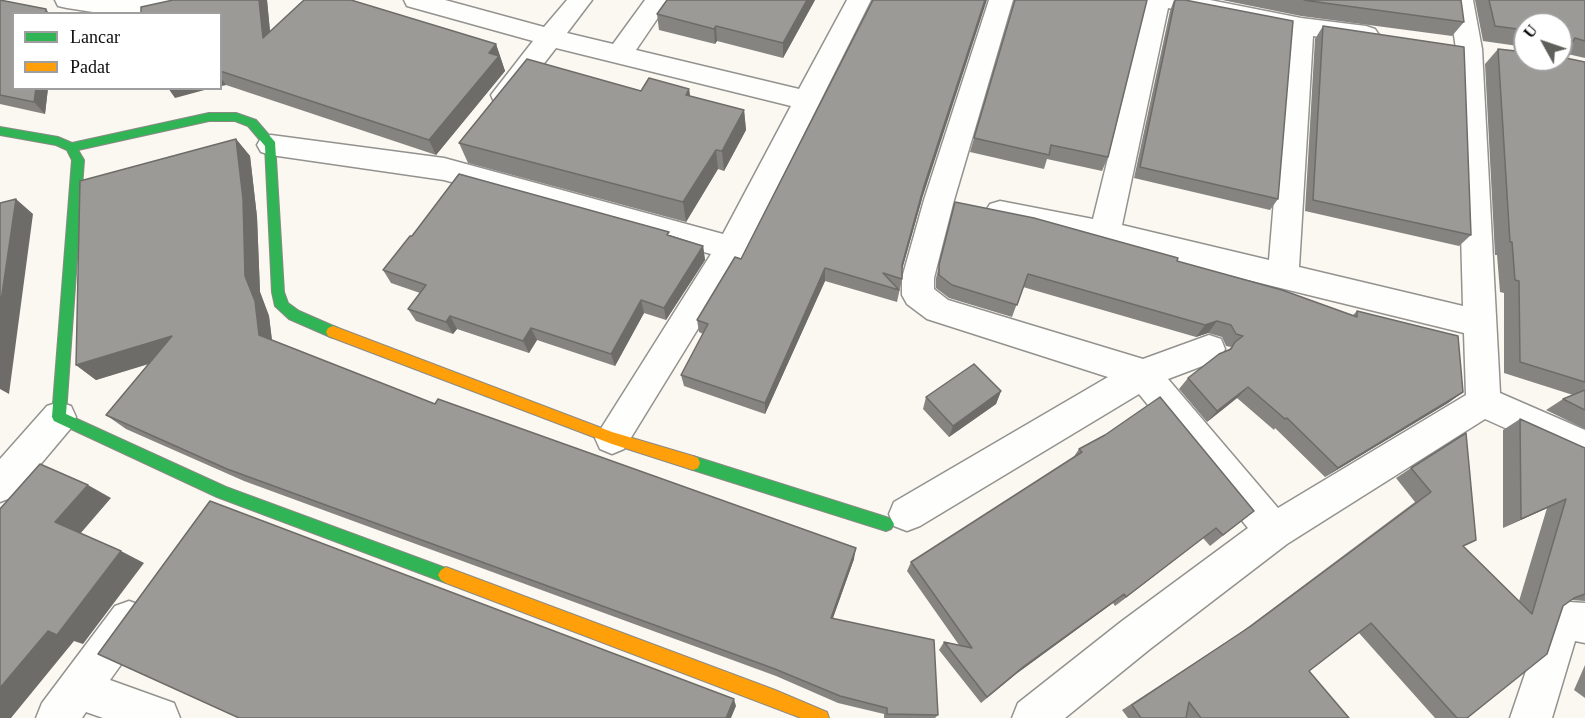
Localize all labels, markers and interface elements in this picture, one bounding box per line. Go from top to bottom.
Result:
legend [12,12,222,90]
north arrow [1513,12,1573,72]
text: U [1520,22,1541,41]
text: Lancar [70,27,120,47]
text: Padat [70,57,110,77]

